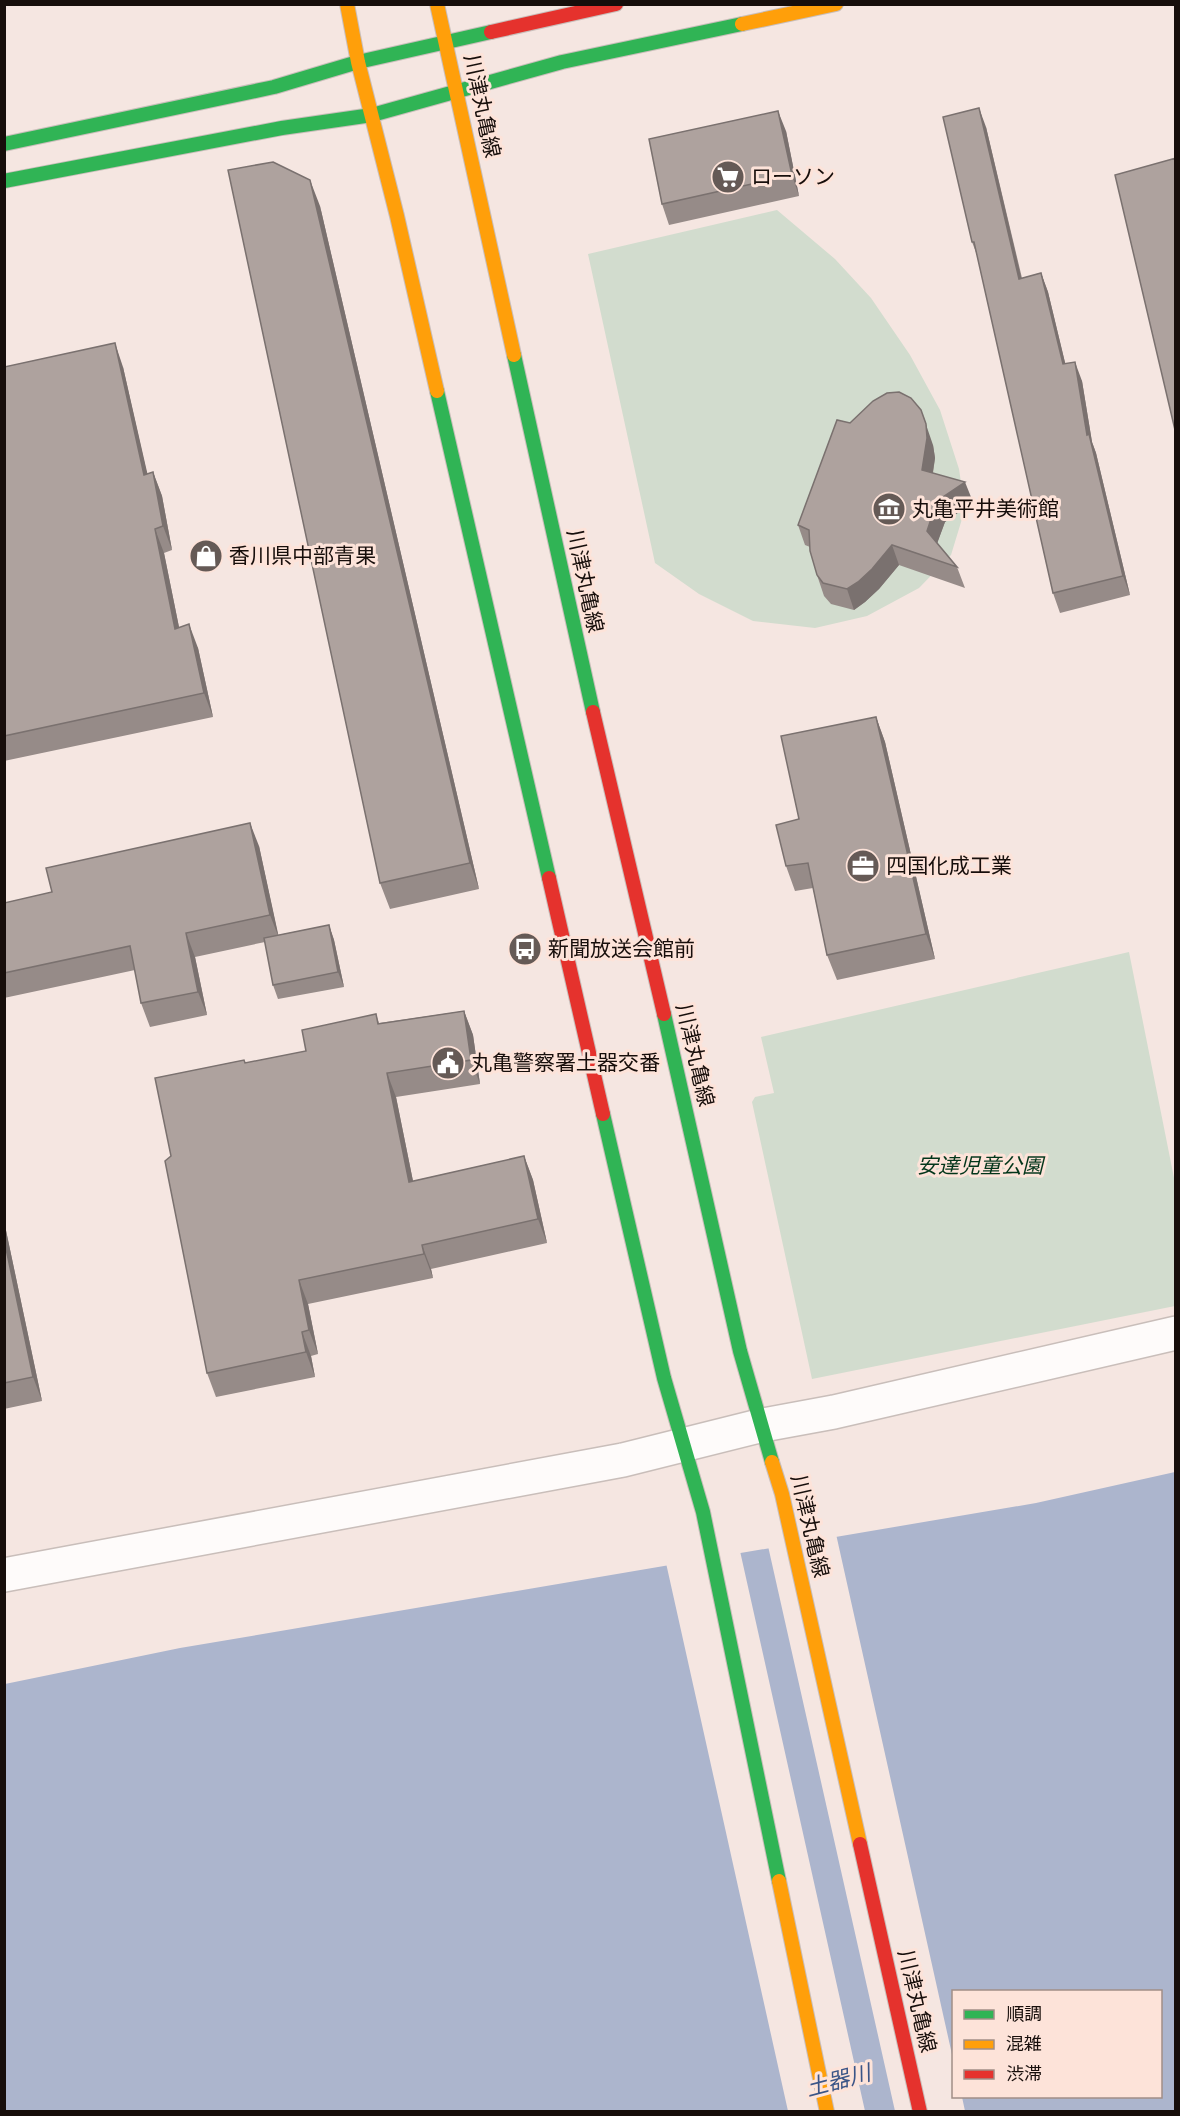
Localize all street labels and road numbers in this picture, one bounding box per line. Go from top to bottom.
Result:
street label: 川津丸亀線 [458,52,506,160]
street label: 川津丸亀線 [561,527,609,635]
street label: 川津丸亀線 [671,1001,719,1109]
street label: 川津丸亀線 [786,1472,834,1580]
street label: 川津丸亀線 [893,1947,941,2055]

